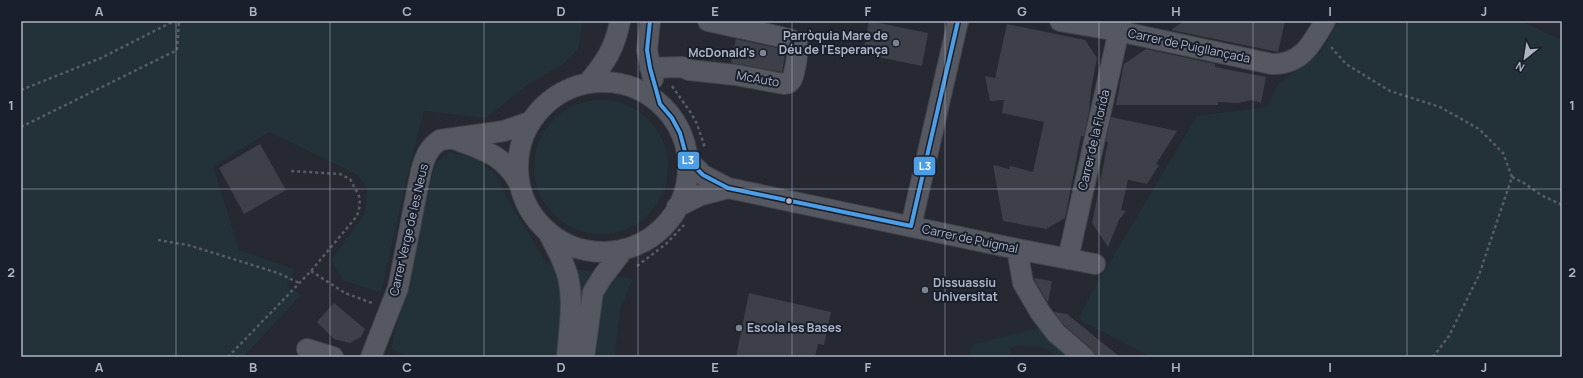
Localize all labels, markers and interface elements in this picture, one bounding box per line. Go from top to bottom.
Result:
text: A [95,2,104,20]
text: B [249,2,257,20]
text: C [402,2,412,20]
text: D [556,2,566,20]
text: E [711,2,719,20]
text: F [865,2,872,20]
text: G [1017,2,1027,20]
text: H [1171,2,1181,20]
text: I [1328,2,1332,20]
text: J [1481,2,1487,20]
street label: Carrer de Puigllançada [1126,24,1252,67]
place label: Parròquia Mare de Déu de l'Esperança [779,27,888,58]
marker: Parròquia Mare de Déu de l'Esperança [891,38,901,48]
north arrow [1505,38,1545,78]
place label: McDonald's [688,44,755,61]
marker: McDonald's [758,48,768,58]
text: N [1512,59,1527,76]
street label: McAuto [735,66,781,91]
street label: Carrer de la Florida [1074,88,1113,192]
text: 1 [8,96,14,114]
text: 1 [1569,96,1575,114]
line badge: L3 [677,151,700,170]
text: L3 [682,152,694,167]
line badge: L3 [913,156,936,176]
text: L3 [919,158,931,173]
street label: Carrer Verge de les Neus [385,162,432,298]
unlabelled marker [784,196,794,206]
street label: Carrer de Puigmal [920,220,1020,257]
text: 2 [7,263,15,281]
text: 2 [1568,263,1576,281]
place label: Dissuassiu Universitat [933,274,998,305]
marker: Dissuassiu Universitat [920,285,930,295]
place label: Escola les Bases [747,319,842,336]
marker: Escola les Bases [734,323,744,333]
text: A [95,358,104,376]
text: B [249,358,257,376]
text: C [402,358,412,376]
text: D [556,358,566,376]
text: E [711,358,719,376]
text: F [865,358,872,376]
text: G [1017,358,1027,376]
text: H [1171,358,1181,376]
text: I [1328,358,1332,376]
text: J [1481,358,1487,376]

